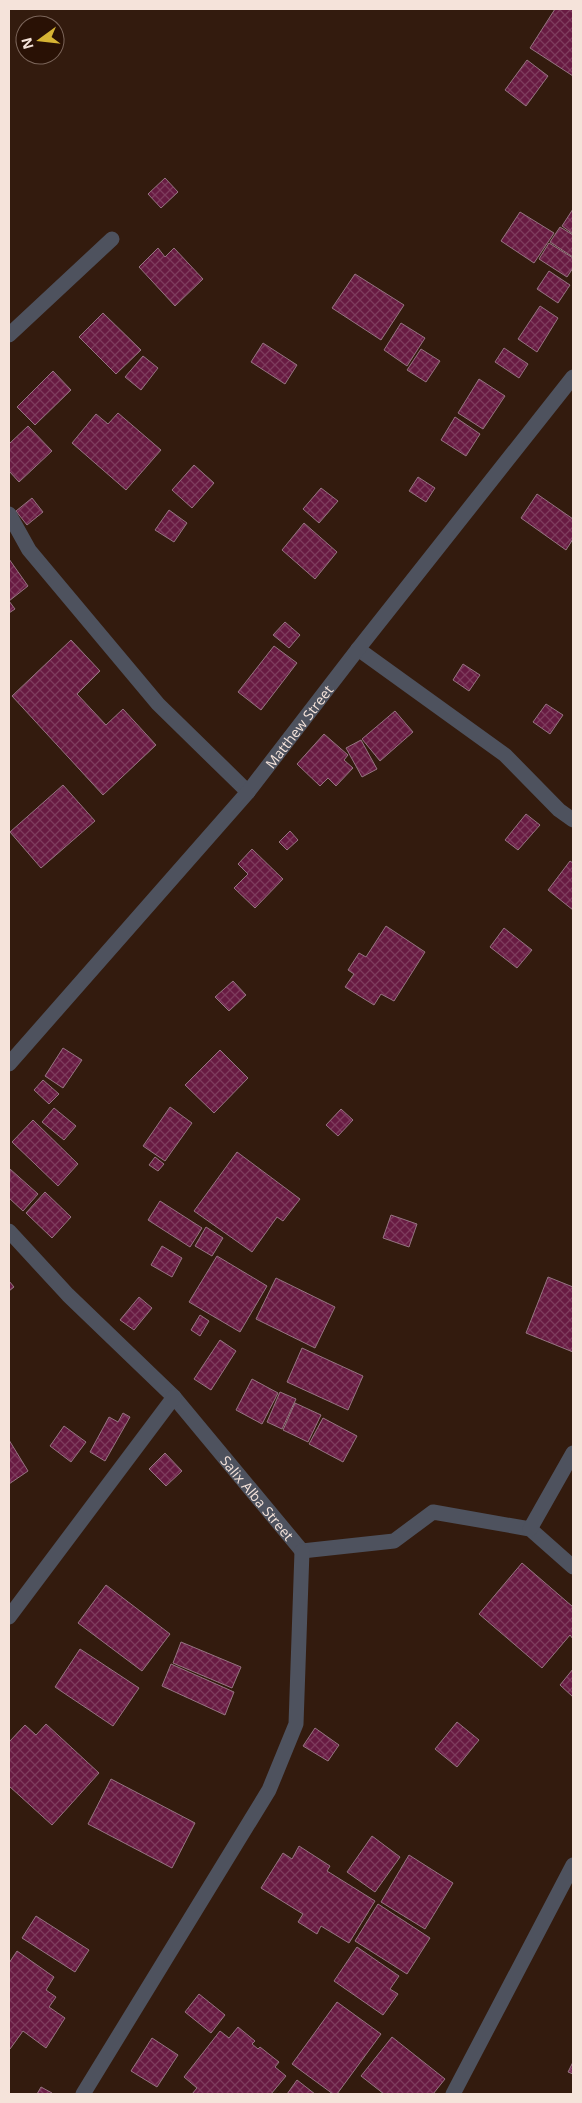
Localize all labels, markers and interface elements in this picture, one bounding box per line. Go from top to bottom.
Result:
north arrow [15,15,65,65]
text: N [16,36,38,51]
street label: Matthew Street [260,681,337,772]
street label: Salix Alba Street [217,1451,299,1544]

